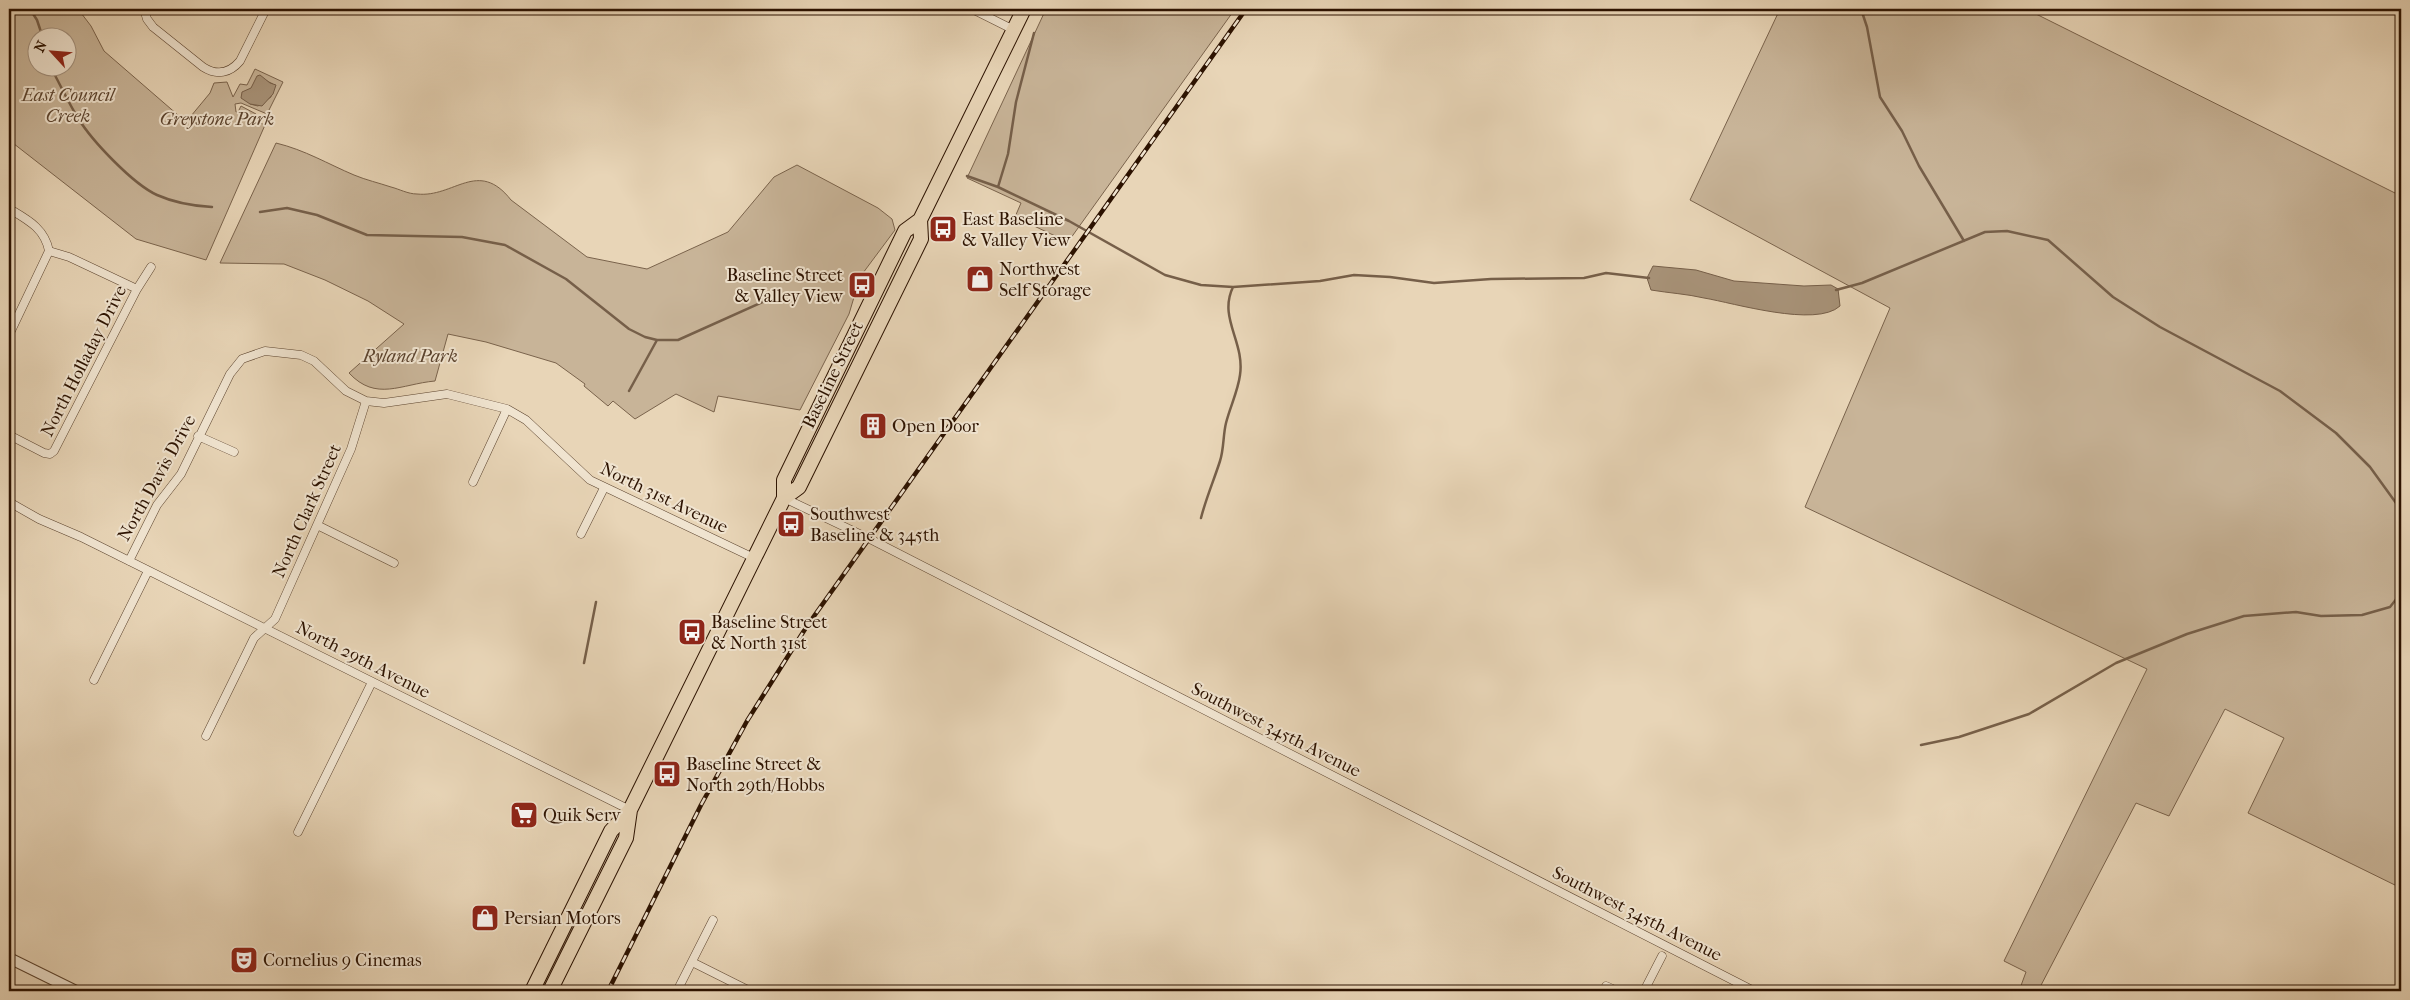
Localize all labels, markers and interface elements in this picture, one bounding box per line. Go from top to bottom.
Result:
north arrow [28,28,78,78]
text: N [31,38,51,55]
park label: East Council Creek [21,85,117,127]
park label: Greystone Park [160,109,274,130]
place label: East Baseline & Valley View [962,209,1071,251]
bus stop icon: East Baseline & Valley View [928,214,958,244]
place label: Northwest Self Storage [999,259,1091,301]
shop icon: Northwest Self Storage [965,264,995,294]
place label: Baseline Street & Valley View [727,265,844,307]
bus stop icon: Baseline Street & Valley View [847,270,877,300]
street label: North Holladay Drive [37,282,131,440]
street label: Baseline Street [798,318,868,432]
park label: Ryland Park [361,346,458,367]
street label: North Davis Drive [114,411,200,545]
building icon: Open Door [858,411,888,441]
place label: Open Door [892,416,979,437]
street label: North Clark Street [268,440,346,581]
street label: North 31st Avenue [597,458,731,538]
place label: Southwest Baseline & 345th [810,504,939,546]
bus stop icon: Southwest Baseline & 345th [776,509,806,539]
place label: Baseline Street & North 31st [711,612,828,654]
street label: North 29th Avenue [292,617,434,703]
bus stop icon: Baseline Street & North 31st [677,617,707,647]
street label: Southwest 345th Avenue [1188,678,1364,782]
place label: Baseline Street & North 29th/Hobbs [686,754,825,796]
bus stop icon: Baseline Street & North 29th/Hobbs [652,759,682,789]
supermarket icon: Quik Serv [509,800,539,830]
place label: Quik Serv [543,805,621,826]
street label: Southwest 345th Avenue [1549,862,1725,966]
shop icon: Persian Motors [470,903,500,933]
place label: Persian Motors [504,908,621,929]
theatre icon: Cornelius 9 Cinemas [229,945,259,975]
place label: Cornelius 9 Cinemas [263,950,422,971]

